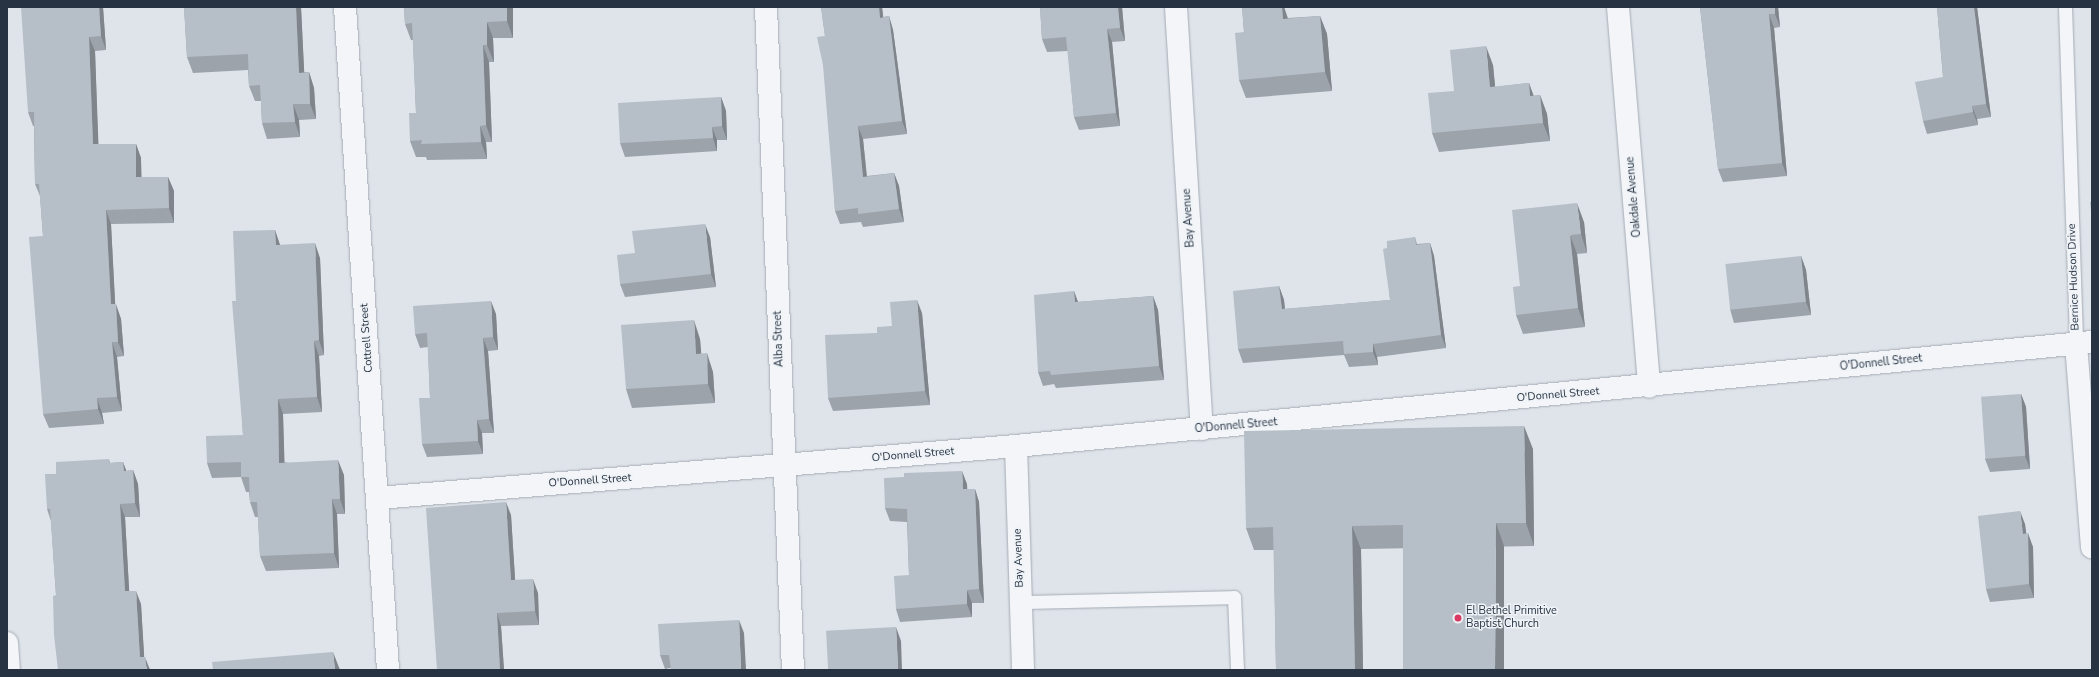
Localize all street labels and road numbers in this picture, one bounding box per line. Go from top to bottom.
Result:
street label: Oakdale Avenue [1624,156,1644,238]
street label: Bay Avenue [1180,188,1198,248]
street label: Bernice Hudson Drive [2066,223,2082,331]
street label: Cottrell Street [358,303,376,373]
street label: Alba Street [771,311,787,367]
street label: O'Donnell Street [1839,352,1923,374]
street label: O'Donnell Street [1516,385,1600,405]
street label: O'Donnell Street [1194,416,1278,436]
street label: O'Donnell Street [871,445,955,465]
street label: O'Donnell Street [548,472,632,490]
street label: Bay Avenue [1011,528,1027,588]

